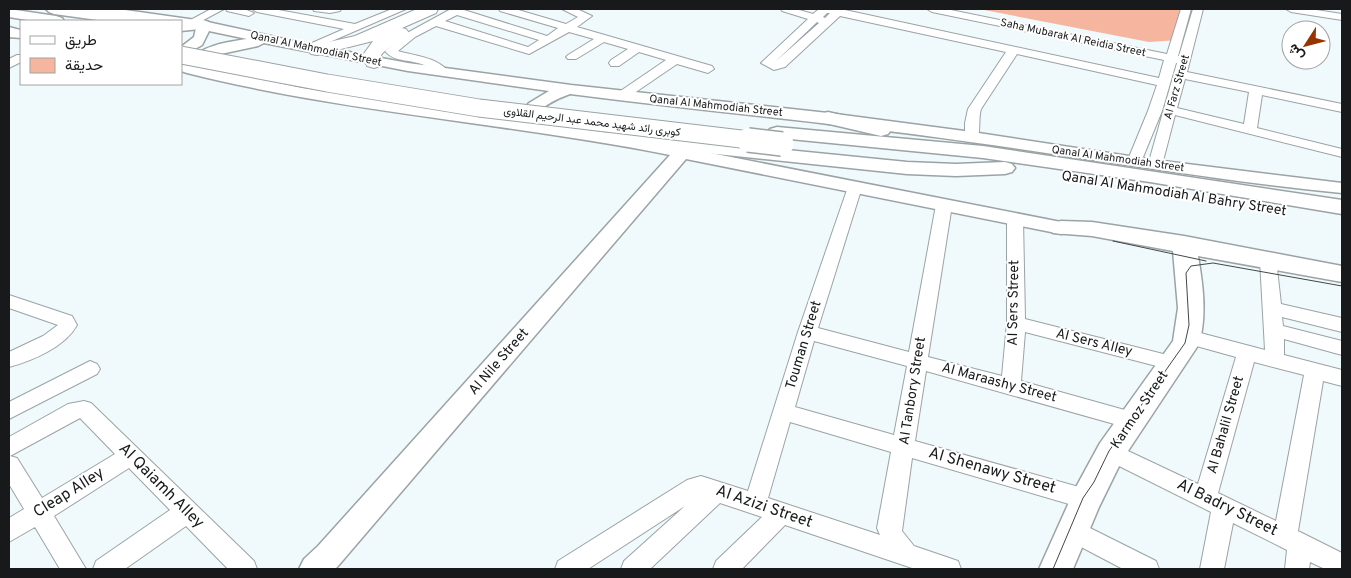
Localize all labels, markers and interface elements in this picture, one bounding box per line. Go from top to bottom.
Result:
street label: Saha Mubarak Al Reidia Street [999,16,1147,60]
legend [20,20,182,85]
north arrow [1281,20,1331,70]
street label: Qanal Al Mahmodiah Street [249,28,383,70]
text: طريق [65,32,97,51]
text: ش [1285,40,1309,64]
street label: Al Farz Street [1161,53,1193,121]
text: حديقة [65,57,103,76]
street label: Qanal Al Mahmodiah Street [649,92,783,120]
street label: كوبرى رائد شهيد محمد عبد الرحيم القلاوى [503,104,681,140]
street label: Qanal Al Mahmodiah Street [1051,143,1185,175]
street label: Qanal Al Mahmodiah Al Bahry Street [1060,168,1288,220]
street label: Al Sers Street [1005,260,1023,346]
street label: Touman Street [782,299,826,391]
street label: Al Nile Street [465,325,533,399]
street label: Al Sers Alley [1054,325,1134,361]
street label: Al Tanbory Street [896,336,930,446]
street label: Al Maraashy Street [940,359,1058,407]
street label: Karmoz Street [1108,368,1172,452]
street label: Al Bahalil Street [1204,374,1248,476]
street label: Al Qaiamh Alley [114,439,208,533]
street label: Al Shenawy Street [926,443,1058,499]
street label: Cleap Alley [30,463,108,523]
street label: Al Badry Street [1173,475,1281,541]
street label: Al Azizi Street [713,481,815,533]

